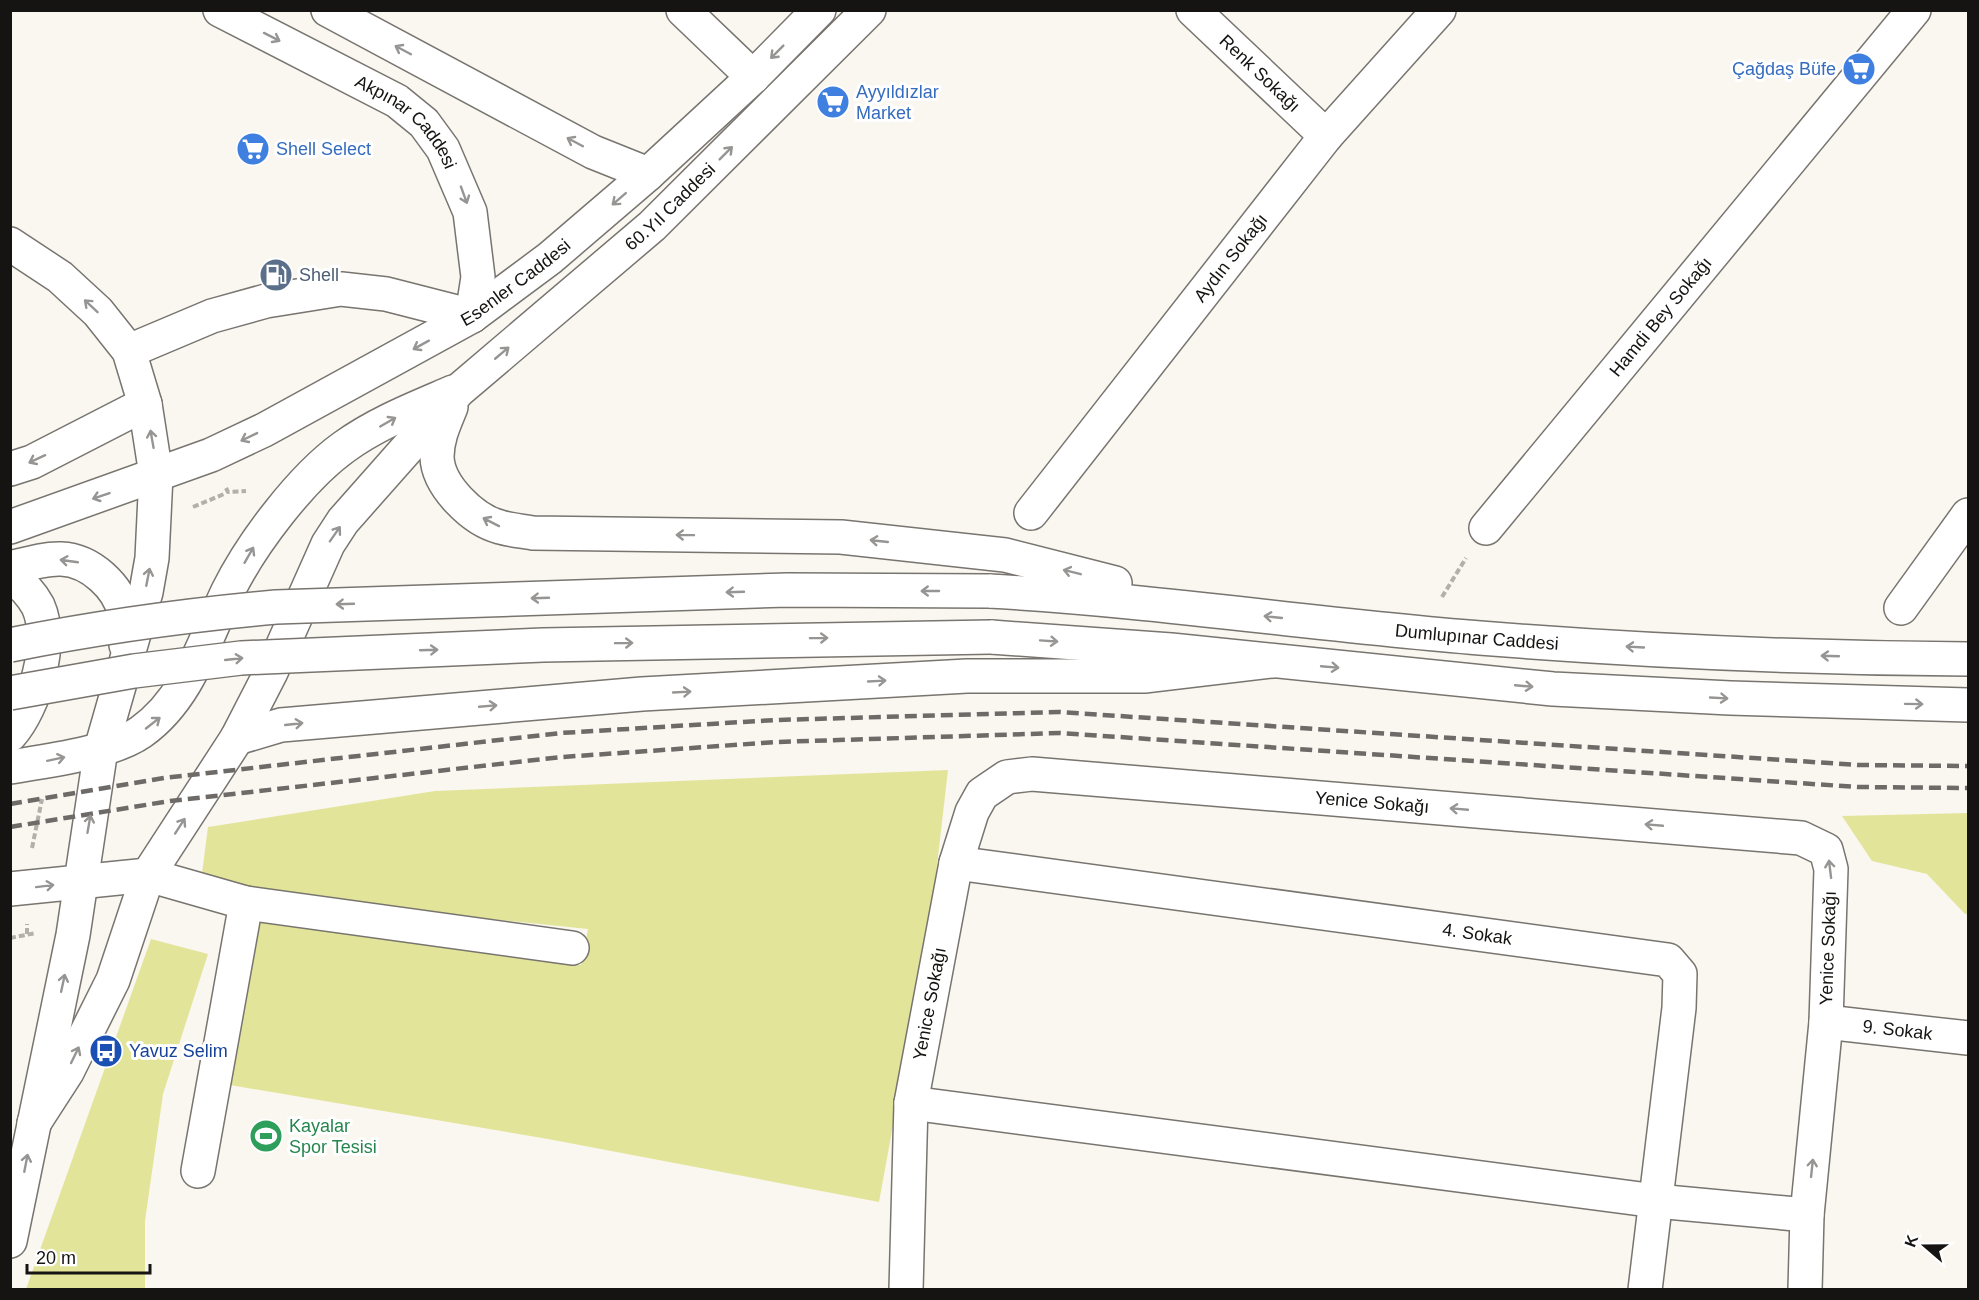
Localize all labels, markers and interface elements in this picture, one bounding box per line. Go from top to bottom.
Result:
street label: Renk Sokağı [1215,31,1304,116]
one-way arrow [263,32,281,44]
one-way arrow [394,44,412,56]
one-way arrow [770,45,785,60]
supermarket icon: Çağdaş Büfe [1841,51,1877,87]
place label: Çağdaş Büfe [1732,59,1836,79]
street label: Akpınar Caddesi [352,71,460,172]
place label: Ayyıldızlar Market [856,82,939,123]
supermarket icon: Ayyıldızlar Market [815,84,851,120]
supermarket icon: Shell Select [235,131,271,167]
one-way arrow [567,136,584,148]
place label: Shell Select [276,139,371,159]
one-way arrow [718,145,733,160]
street label: 60.Yıl Caddesi [621,159,719,255]
one-way arrow [459,185,470,204]
one-way arrow [612,192,627,206]
street label: Aydın Sokağı [1190,210,1271,306]
street label: Esenler Caddesi [457,235,574,330]
street label: Hamdi Bey Sokağı [1605,253,1716,381]
fuel station icon: Shell [258,257,294,293]
place label: Shell [299,265,339,285]
one-way arrow [84,299,99,313]
one-way arrow [413,339,430,351]
one-way arrow [494,346,510,359]
one-way arrow [379,415,396,427]
one-way arrow [146,430,157,450]
one-way arrow [241,431,259,443]
one-way arrow [28,454,46,466]
one-way arrow [92,491,111,502]
one-way arrow [483,516,501,528]
one-way arrow [329,526,341,542]
one-way arrow [675,529,695,541]
one-way arrow [870,536,890,547]
one-way arrow [243,547,255,564]
one-way arrow [59,555,79,566]
one-way arrow [1062,566,1081,578]
one-way arrow [143,567,154,587]
one-way arrow [921,585,941,597]
one-way arrow [726,586,746,597]
one-way arrow [531,592,551,604]
one-way arrow [336,599,356,610]
one-way arrow [1264,611,1284,622]
street label: Dumlupınar Caddesi [1394,620,1559,654]
one-way arrow [808,633,828,644]
one-way arrow [1039,636,1059,647]
one-way arrow [613,637,633,649]
one-way arrow [1626,641,1646,652]
one-way arrow [419,644,439,655]
one-way arrow [1820,651,1840,662]
one-way arrow [224,653,244,664]
one-way arrow [1320,662,1339,673]
one-way arrow [867,675,887,686]
one-way arrow [1514,681,1534,692]
one-way arrow [672,686,692,697]
one-way arrow [1708,692,1728,703]
one-way arrow [1903,699,1923,710]
one-way arrow [477,700,497,711]
one-way arrow [144,716,160,729]
one-way arrow [283,718,303,729]
one-way arrow [46,752,65,764]
street label: Yenice Sokağı [1314,788,1430,817]
one-way arrow [1450,803,1470,814]
one-way arrow [84,815,95,835]
one-way arrow [174,818,186,834]
one-way arrow [1644,820,1664,831]
one-way arrow [1824,860,1835,880]
one-way arrow [34,881,54,892]
street label: Yenice Sokağı [1816,890,1840,1006]
street label: 4. Sokak [1441,919,1514,949]
street label: Yenice Sokağı [909,946,950,1062]
one-way arrow [58,974,69,993]
street label: 9. Sokak [1862,1016,1934,1044]
bus stop icon: Yavuz Selim [88,1033,124,1069]
place label: Yavuz Selim [129,1041,228,1061]
one-way arrow [70,1046,82,1064]
place label: Kayalar Spor Tesisi [289,1116,377,1157]
sports icon: Kayalar Spor Tesisi [248,1118,284,1154]
one-way arrow [21,1154,32,1173]
one-way arrow [1807,1159,1818,1179]
north arrow [1895,1216,1955,1276]
text: K [1901,1232,1921,1249]
scale bar [27,1237,150,1275]
text: 20 m [36,1248,76,1268]

